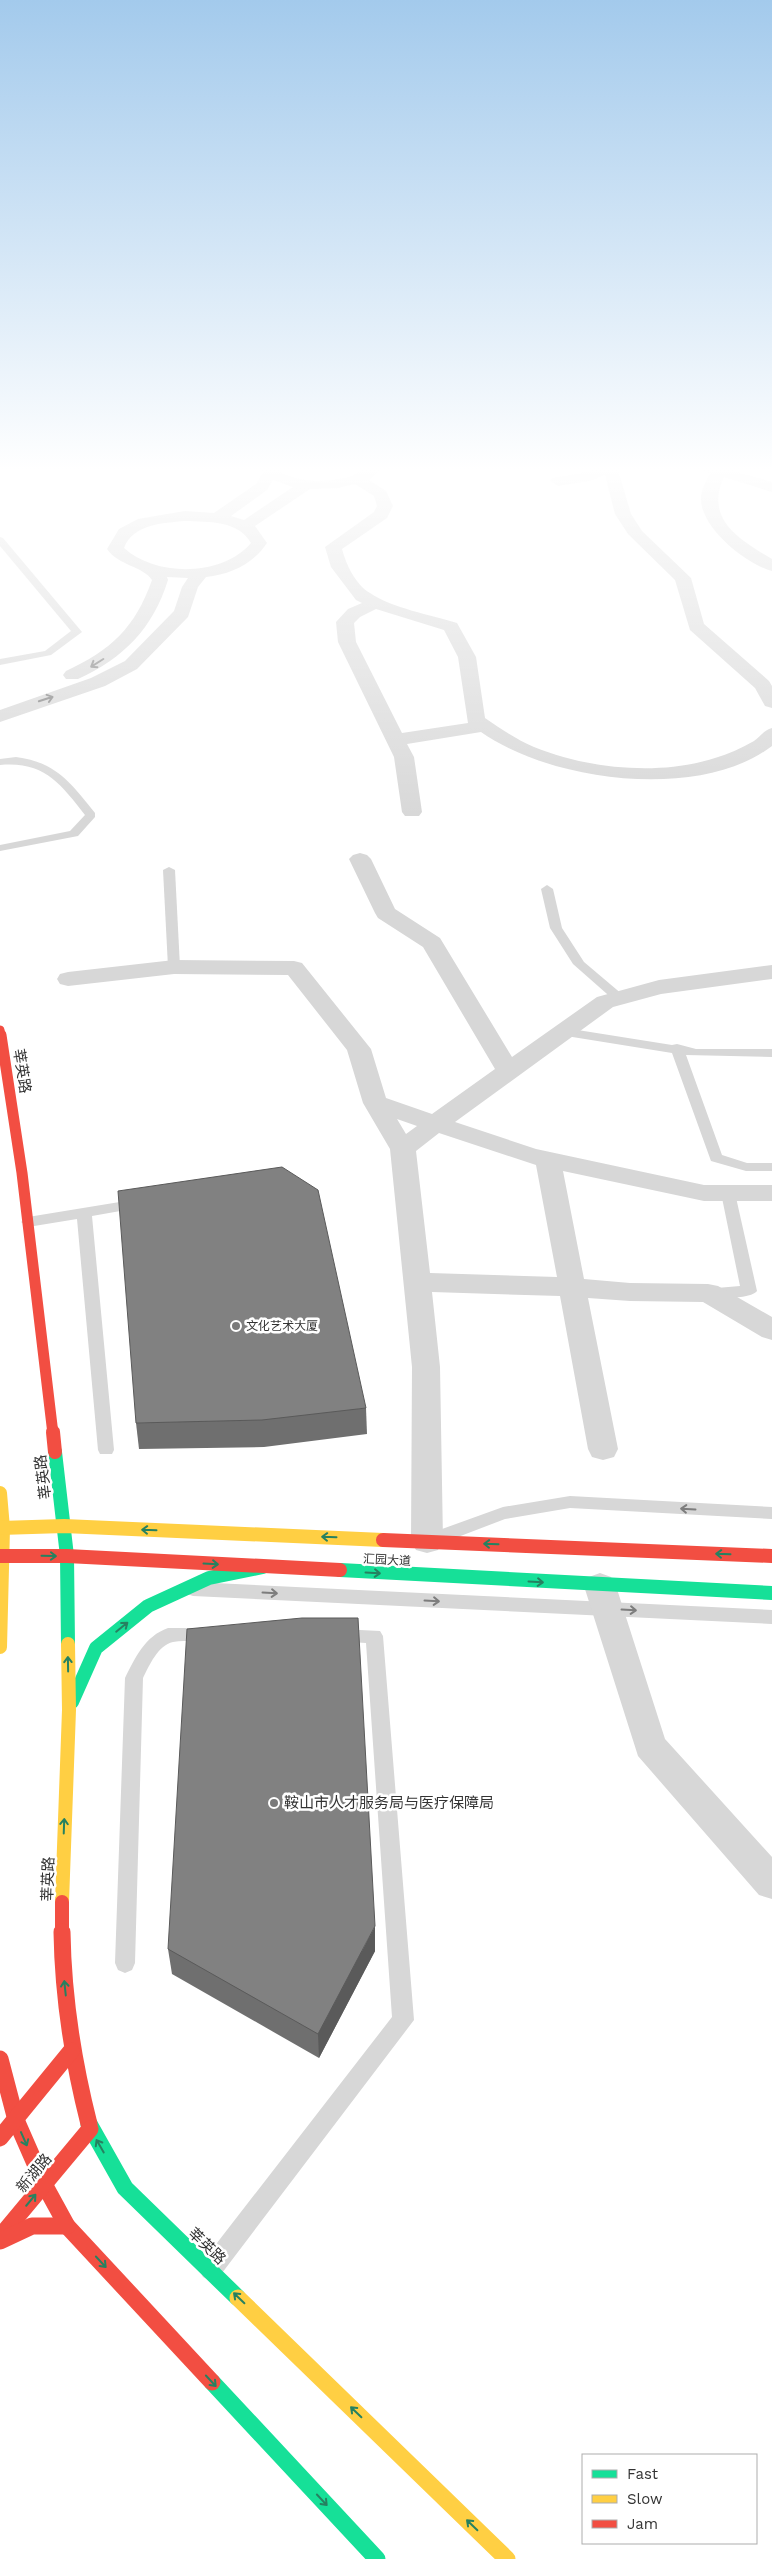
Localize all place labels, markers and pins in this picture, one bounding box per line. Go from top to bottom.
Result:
place label: 文化艺术大厦 [246,1319,318,1333]
marker: 文化艺术大厦 [230,1320,242,1332]
place label: 鞍山市人才服务局与医疗保障局 [284,1794,494,1812]
marker: 鞍山市人才服务局与医疗保障局 [268,1797,280,1809]

